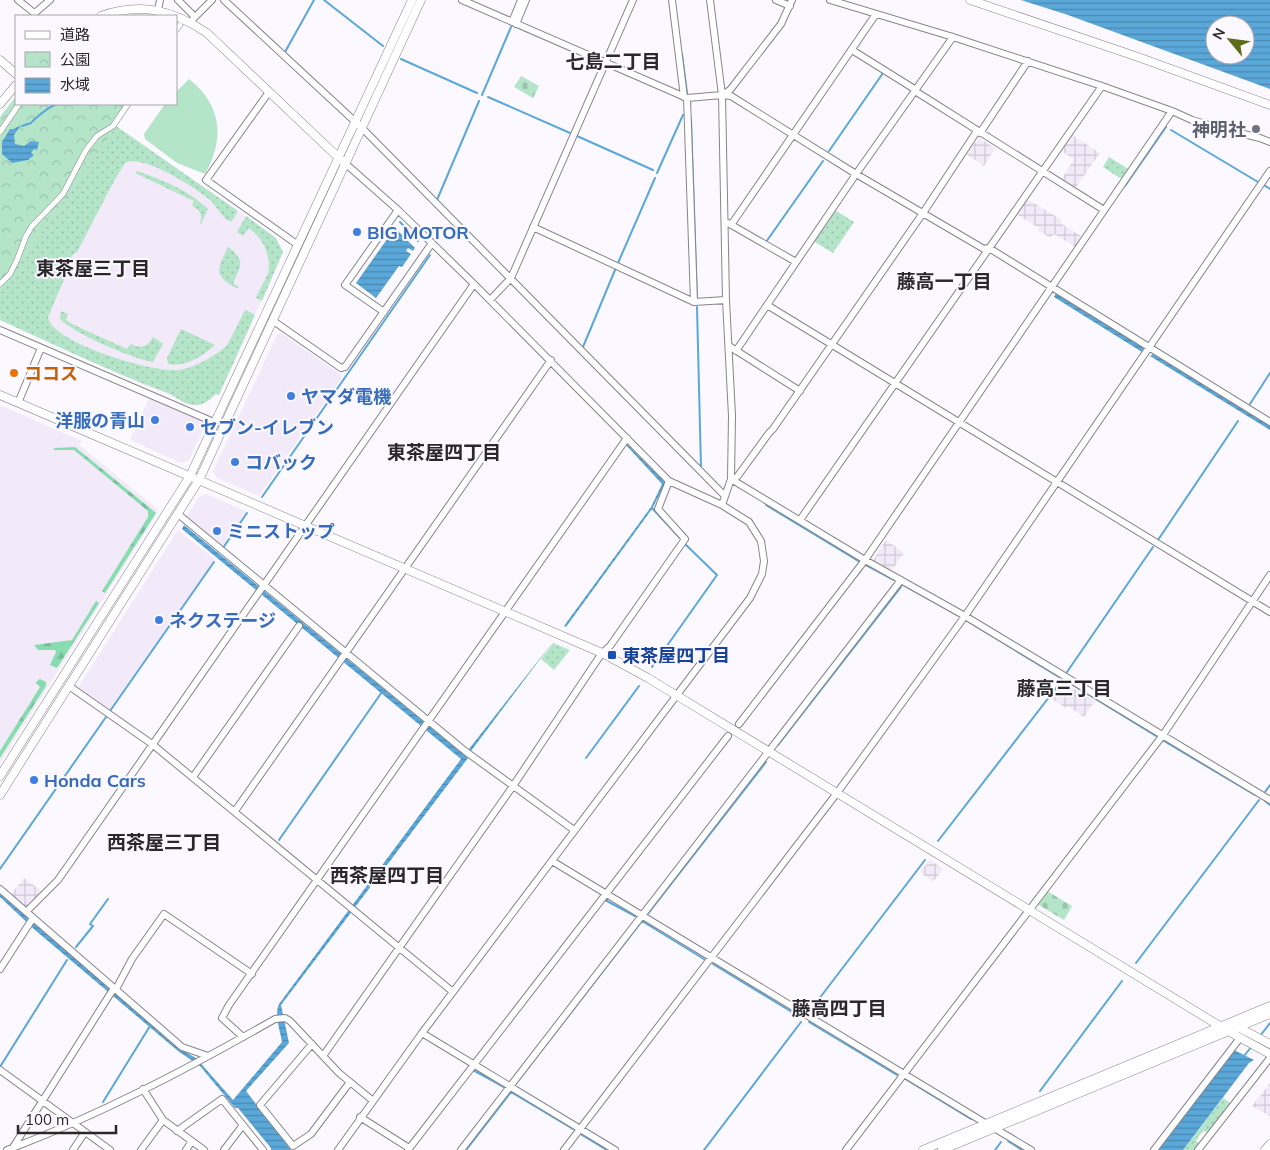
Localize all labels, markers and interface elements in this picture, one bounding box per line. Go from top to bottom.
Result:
legend [15,15,178,105]
north arrow [1205,15,1255,65]
text: 道路 [60,25,90,44]
text: N [1208,25,1229,43]
district label: 七島二丁目 [565,49,661,73]
text: 公園 [60,50,90,69]
text: 水域 [60,75,90,94]
place label: 神明社 [1192,118,1246,141]
marker: 神明社 [1250,123,1262,135]
place label: BIG MOTOR [367,221,469,244]
marker: BIG MOTOR [351,226,363,238]
district label: 東茶屋三丁目 [36,256,150,280]
district label: 藤高一丁目 [896,269,992,293]
place label: ココス [24,362,78,385]
marker: ココス [8,367,20,379]
place label: ヤマダ電機 [301,385,392,408]
marker: ヤマダ電機 [285,390,297,402]
place label: 洋服の青山 [55,409,145,432]
marker: 洋服の青山 [149,414,161,426]
place label: セブン-イレブン [200,416,334,439]
marker: セブン-イレブン [184,421,196,433]
district label: 東茶屋四丁目 [387,440,501,464]
place label: コバック [245,451,317,474]
marker: コバック [229,456,241,468]
place label: ミニストップ [227,520,335,543]
marker: ミニストップ [211,525,223,537]
place label: ネクステージ [169,609,276,632]
marker: ネクステージ [153,614,165,626]
place label: 東茶屋四丁目 [622,644,730,667]
marker: 東茶屋四丁目 [606,649,618,661]
district label: 藤高三丁目 [1016,676,1112,700]
place label: Honda Cars [44,769,146,792]
marker: Honda Cars [28,774,40,786]
district label: 西茶屋三丁目 [107,830,221,854]
district label: 西茶屋四丁目 [330,863,444,887]
district label: 藤高四丁目 [791,996,887,1020]
scale bar [18,1102,115,1134]
text: 100 m [25,1110,69,1129]

